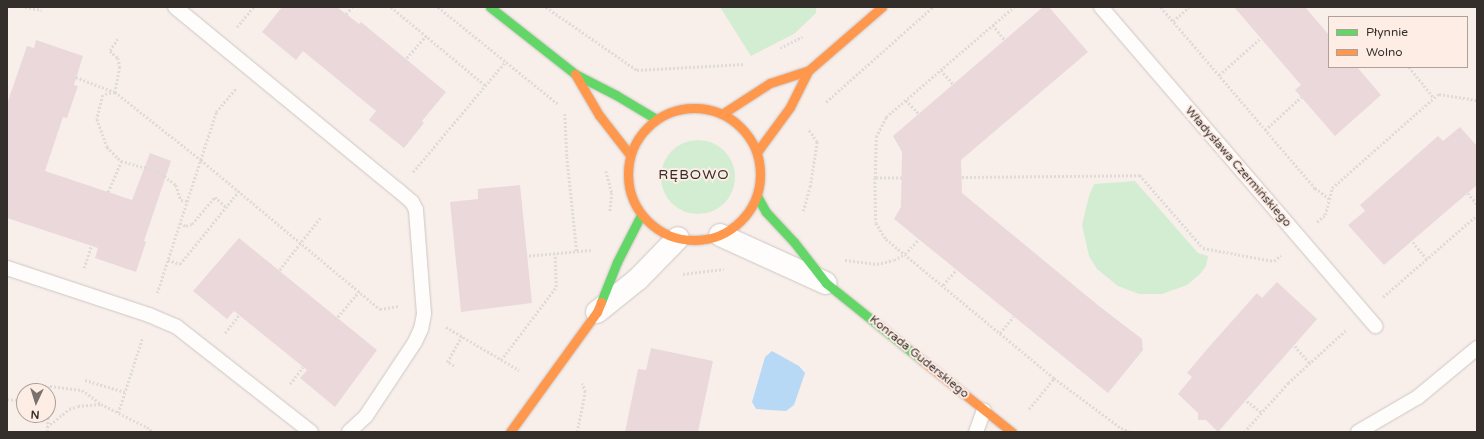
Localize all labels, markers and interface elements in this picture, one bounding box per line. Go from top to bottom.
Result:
legend [1328,16,1468,68]
text: Płynnie [1366,25,1408,39]
text: Wolno [1366,45,1402,59]
street label: Władysława Czermińskiego [1182,104,1294,230]
district label: RĘBOWO [658,167,730,183]
street label: Konrada Guderskiego [866,312,972,402]
north arrow [16,383,56,423]
text: N [30,408,40,421]

